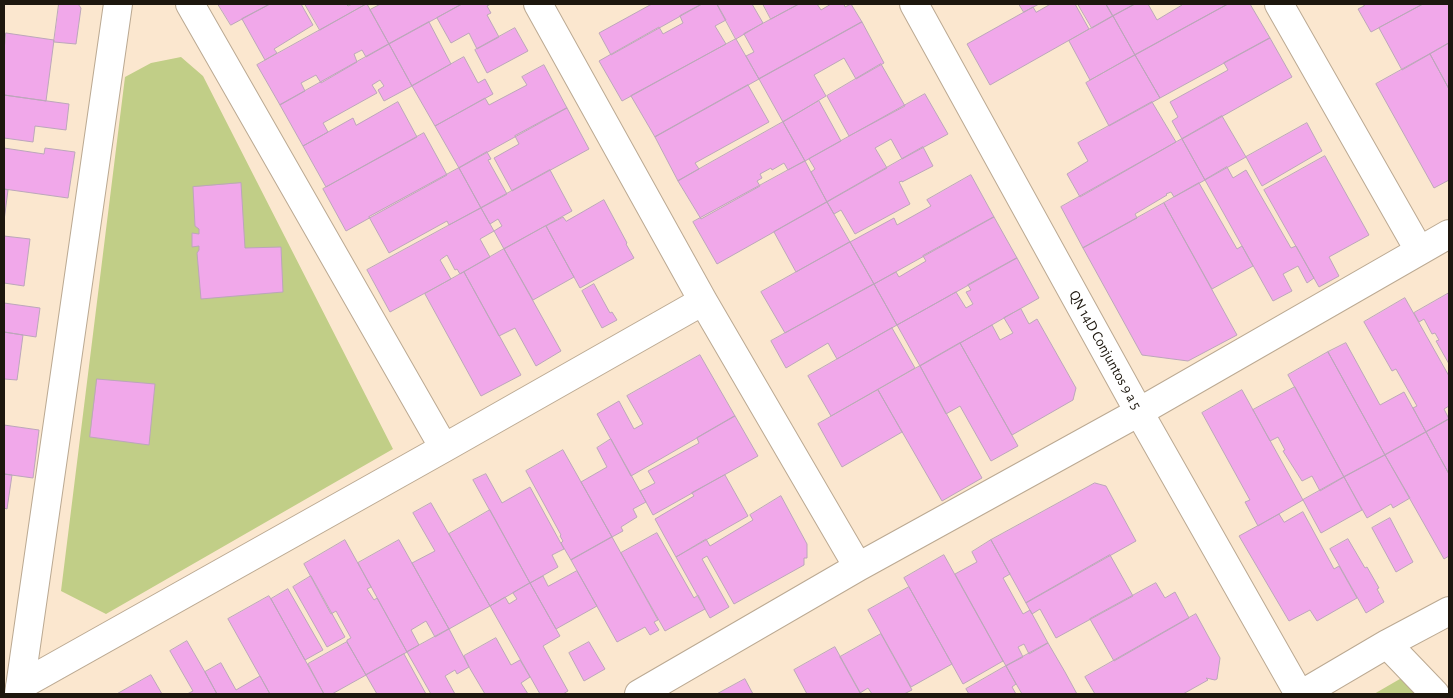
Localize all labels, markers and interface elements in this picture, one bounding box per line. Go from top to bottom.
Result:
street label: QN 14D Conjuntos 9 a 5 [1065,287,1145,413]

